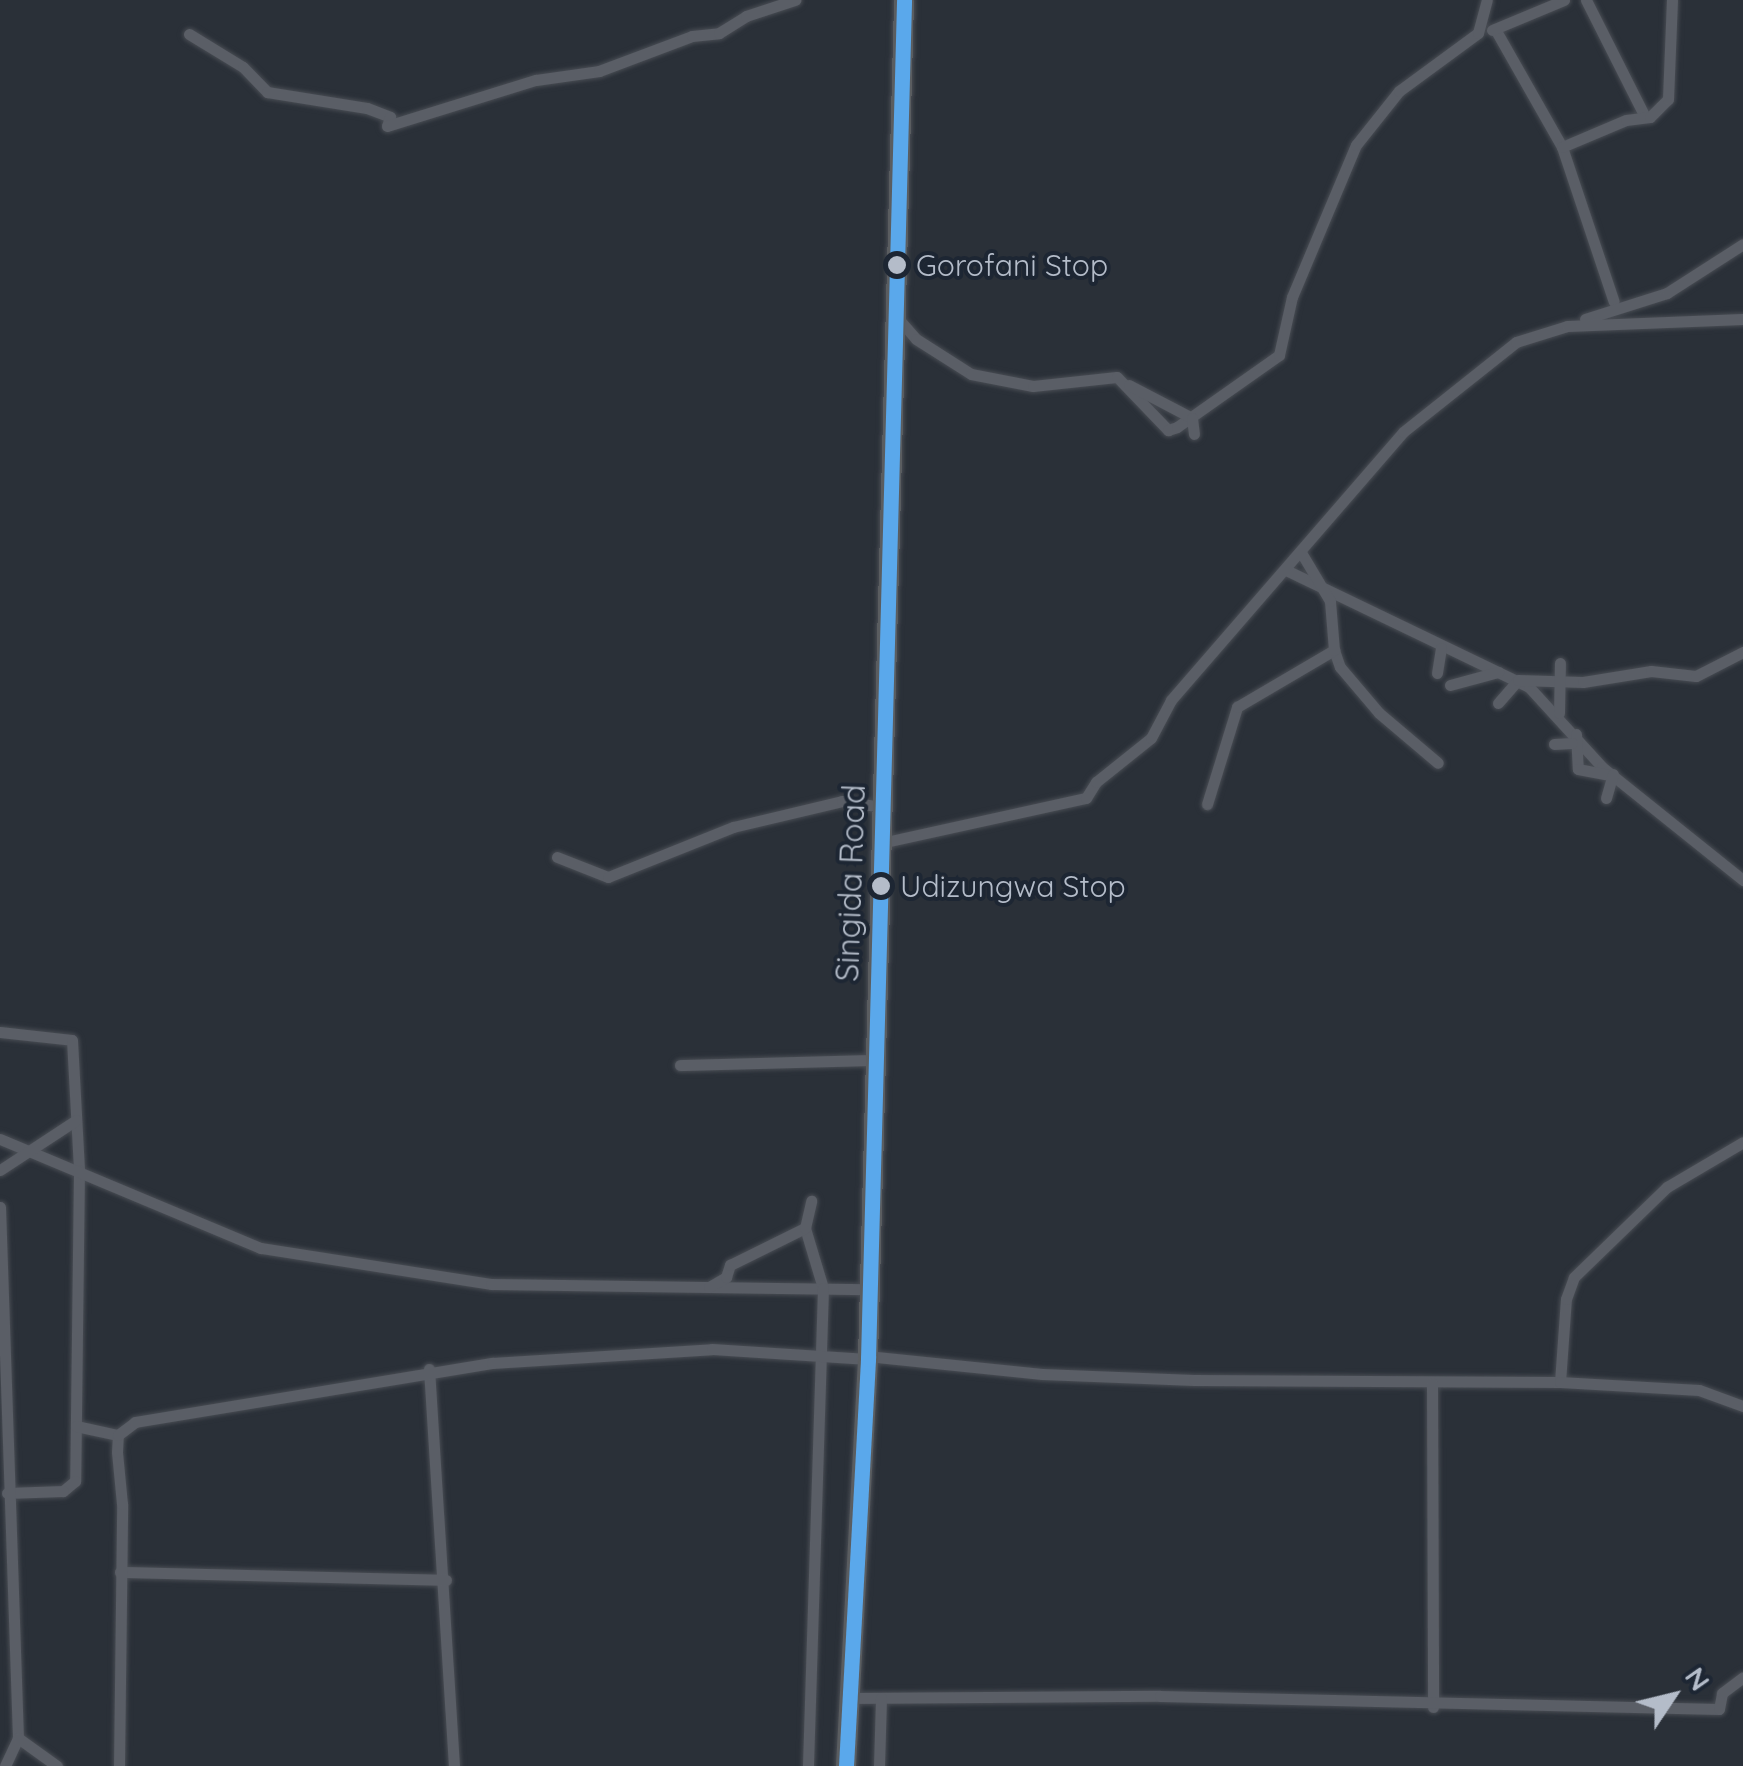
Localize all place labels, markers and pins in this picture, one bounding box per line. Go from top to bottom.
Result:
place label: Gorofani Stop [916,247,1108,283]
marker: Gorofani Stop [887,255,907,275]
place label: Udizungwa Stop [900,868,1126,904]
marker: Udizungwa Stop [871,876,891,896]

